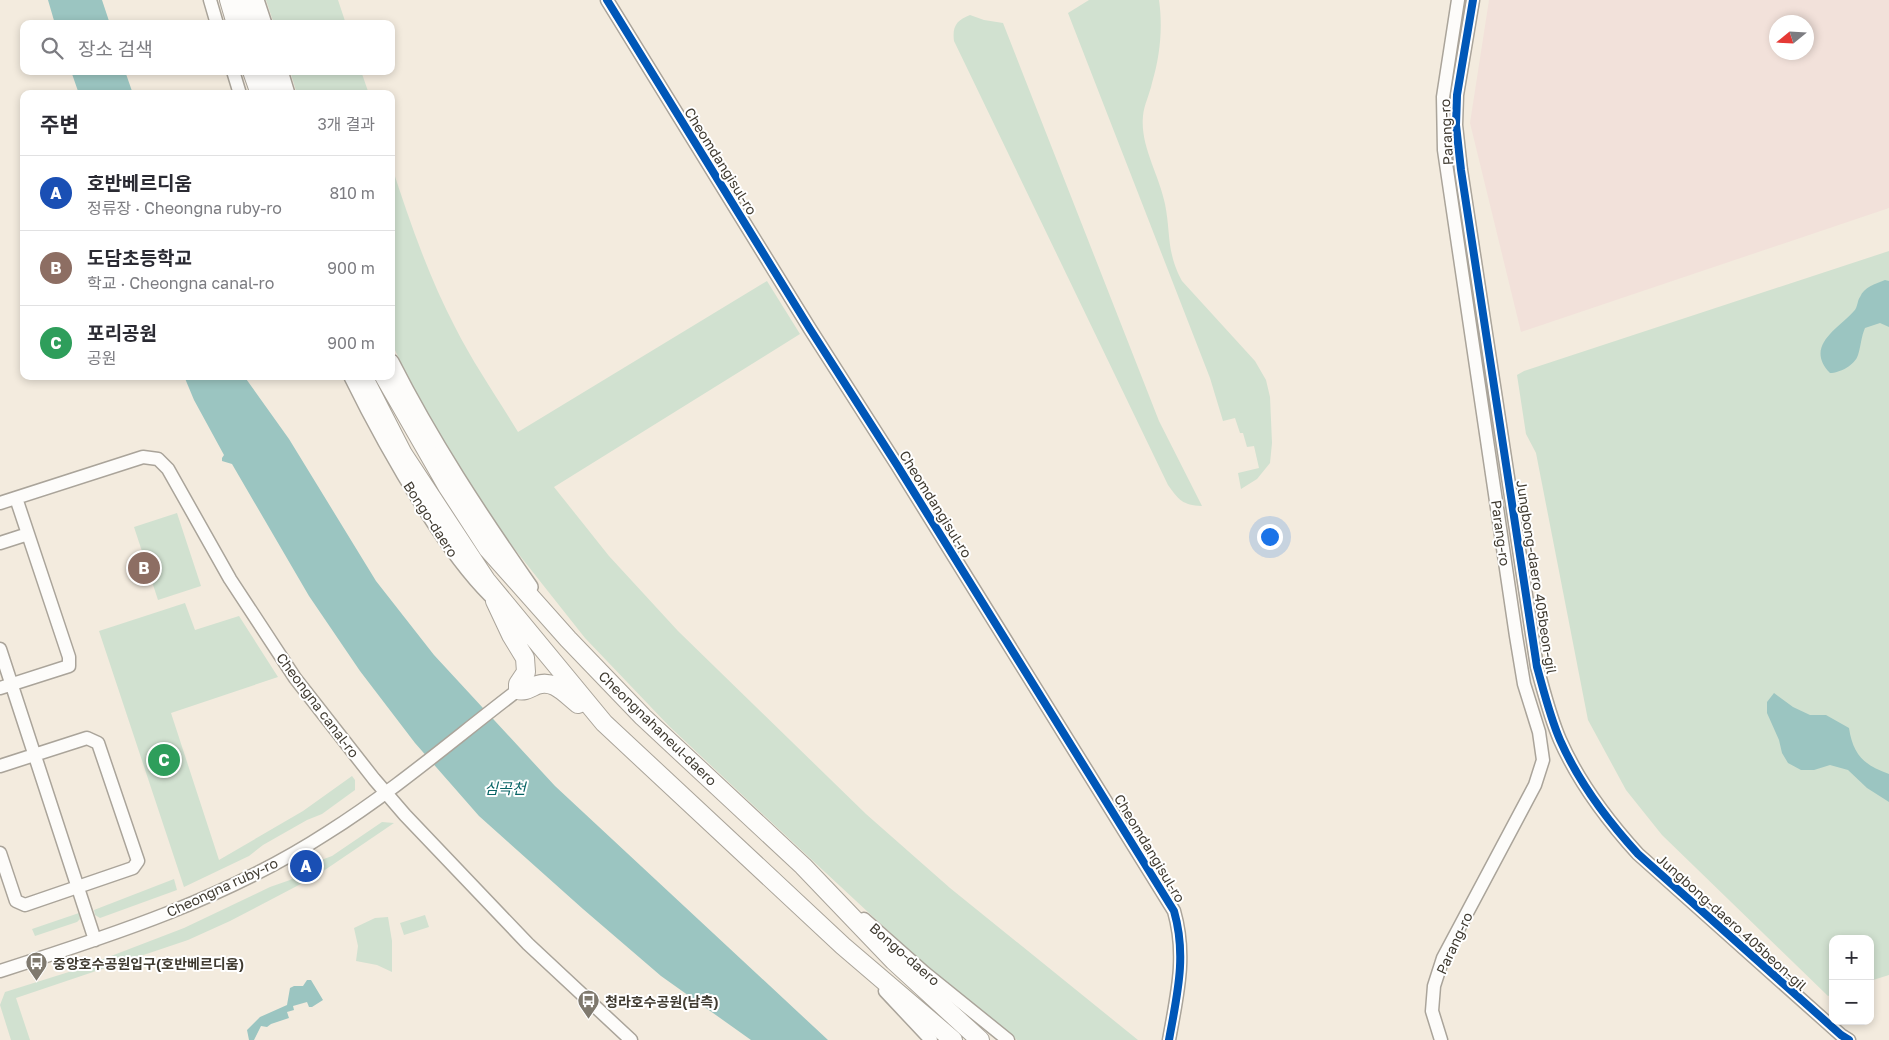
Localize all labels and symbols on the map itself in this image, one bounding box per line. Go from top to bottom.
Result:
north arrow [1769,15,1814,60]
street label: Parang-ro [1436,98,1456,166]
street label: Cheomdangisul-ro [681,104,761,218]
street label: Cheomdangisul-ro [896,447,976,561]
street label: Bongo-daero [400,478,462,560]
street label: Jungbong-daero 405beon-gil [1513,479,1561,675]
street label: Parang-ro [1488,499,1514,567]
your location [1257,524,1283,550]
pin: B [128,549,160,587]
street label: Cheongna canal-ro [273,649,363,761]
street label: Cheongnahaneul-daero [595,667,721,789]
pin: C [148,741,180,779]
water label: 심곡천 [484,779,528,797]
street label: Cheomdangisul-ro [1111,791,1189,905]
pin: A [290,847,322,885]
street label: Jungbong-daero 405beon-gil [1653,850,1811,994]
street label: Cheongna ruby-ro [164,854,280,920]
street label: Parang-ro [1432,909,1476,977]
street label: Bongo-daero [867,919,943,989]
bus stop icon: 중앙호수공원입구(호반베르디움) [25,951,49,982]
place label: 중앙호수공원입구(호반베르디움) [53,955,244,972]
bus stop icon: 청라호수공원(남측) [577,989,601,1020]
place label: 청라호수공원(남측) [605,993,719,1010]

